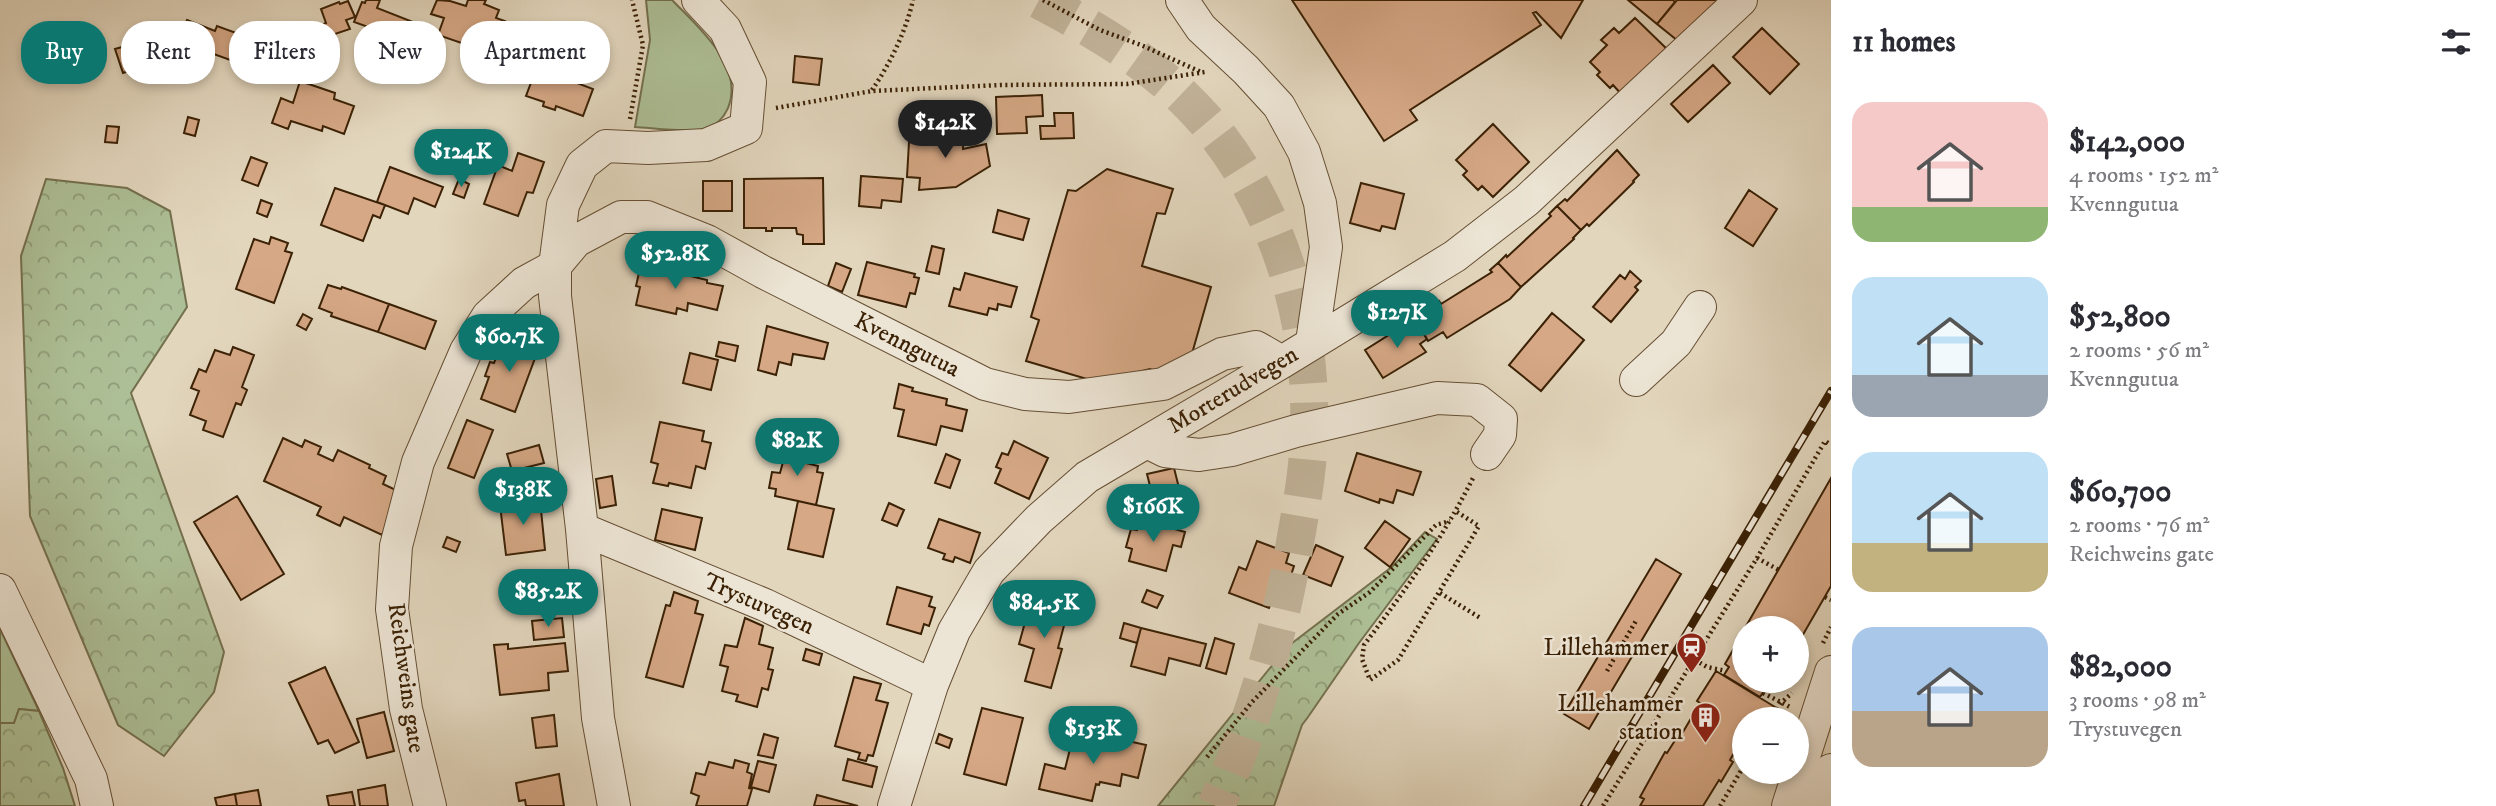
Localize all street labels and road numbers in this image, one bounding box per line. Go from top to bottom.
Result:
street label: Kvenngutua [849,306,966,385]
street label: Morterudvegen [1162,339,1304,441]
street label: Trystuvegen [699,566,819,642]
street label: Reichweins gate [381,601,431,755]

